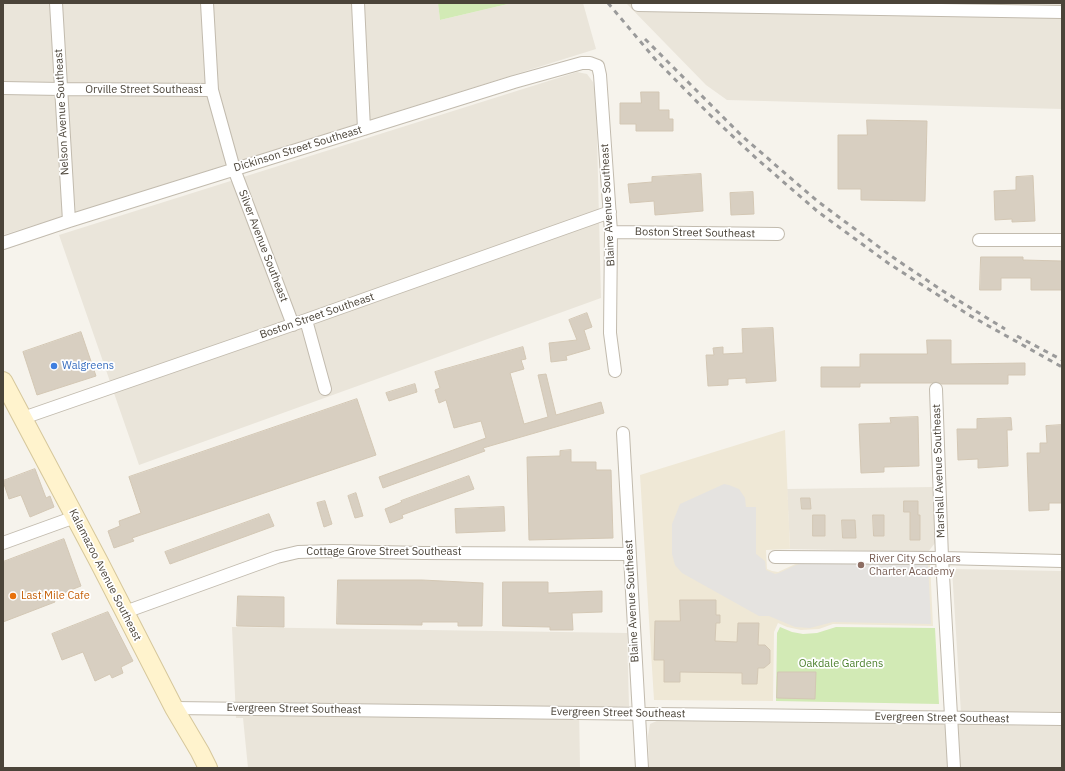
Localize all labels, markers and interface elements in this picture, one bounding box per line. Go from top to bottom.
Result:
street label: Nelson Avenue Southeast [52,49,72,175]
street label: Orville Street Southeast [85,83,203,97]
street label: Dickinson Street Southeast [232,123,364,175]
street label: Blaine Avenue Southeast [598,143,618,267]
street label: Silver Avenue Southeast [235,188,291,304]
street label: Boston Street Southeast [635,225,755,241]
street label: Boston Street Southeast [258,290,376,342]
place label: Walgreens [62,359,114,373]
marker: Walgreens [49,361,59,371]
street label: Marshall Avenue Southeast [930,404,948,538]
street label: Kalamazoo Avenue Southeast [66,507,144,643]
street label: Blaine Avenue Southeast [622,539,642,663]
street label: Cottage Grove Street Southeast [306,545,462,559]
place label: River City Scholars Charter Academy [869,552,961,578]
marker: River City Scholars Charter Academy [856,560,866,570]
place label: Last Mile Cafe [21,589,90,603]
marker: Last Mile Cafe [8,591,18,601]
park label: Oakdale Gardens [799,657,883,671]
street label: Evergreen Street Southeast [226,701,362,717]
street label: Evergreen Street Southeast [550,705,686,721]
street label: Evergreen Street Southeast [874,710,1010,726]

